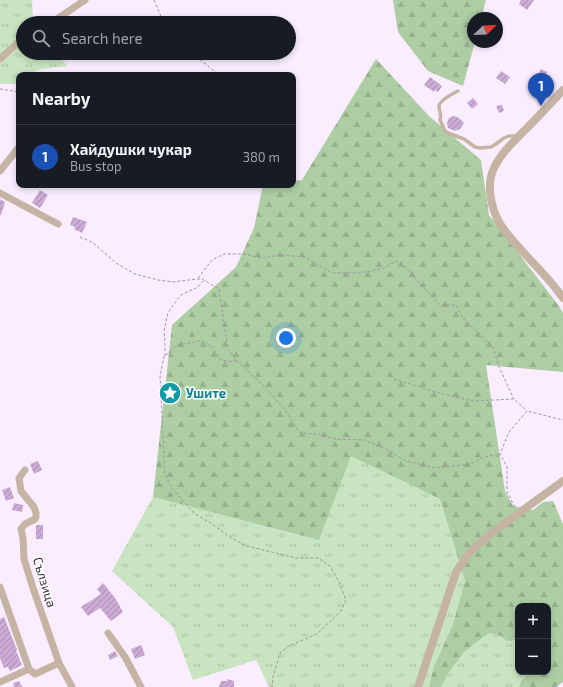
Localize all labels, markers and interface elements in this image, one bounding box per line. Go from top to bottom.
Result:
north arrow [467,12,503,48]
search box [16,16,296,60]
icon: search [30,27,52,49]
text: Search here [62,29,143,47]
pin: 1 [528,73,554,106]
text: Nearby [32,88,90,108]
text: Хайдушки чукар [70,140,192,158]
text: 1 [42,149,48,165]
text: 380 m [243,149,280,165]
text: Bus stop [70,158,121,174]
your location [276,328,296,348]
place icon: Ушите [157,380,183,406]
place label: Ушите [186,385,226,401]
street label: Сълзица [30,555,60,609]
map controls [515,603,551,675]
button: + [515,603,551,639]
button: − [515,639,551,675]

